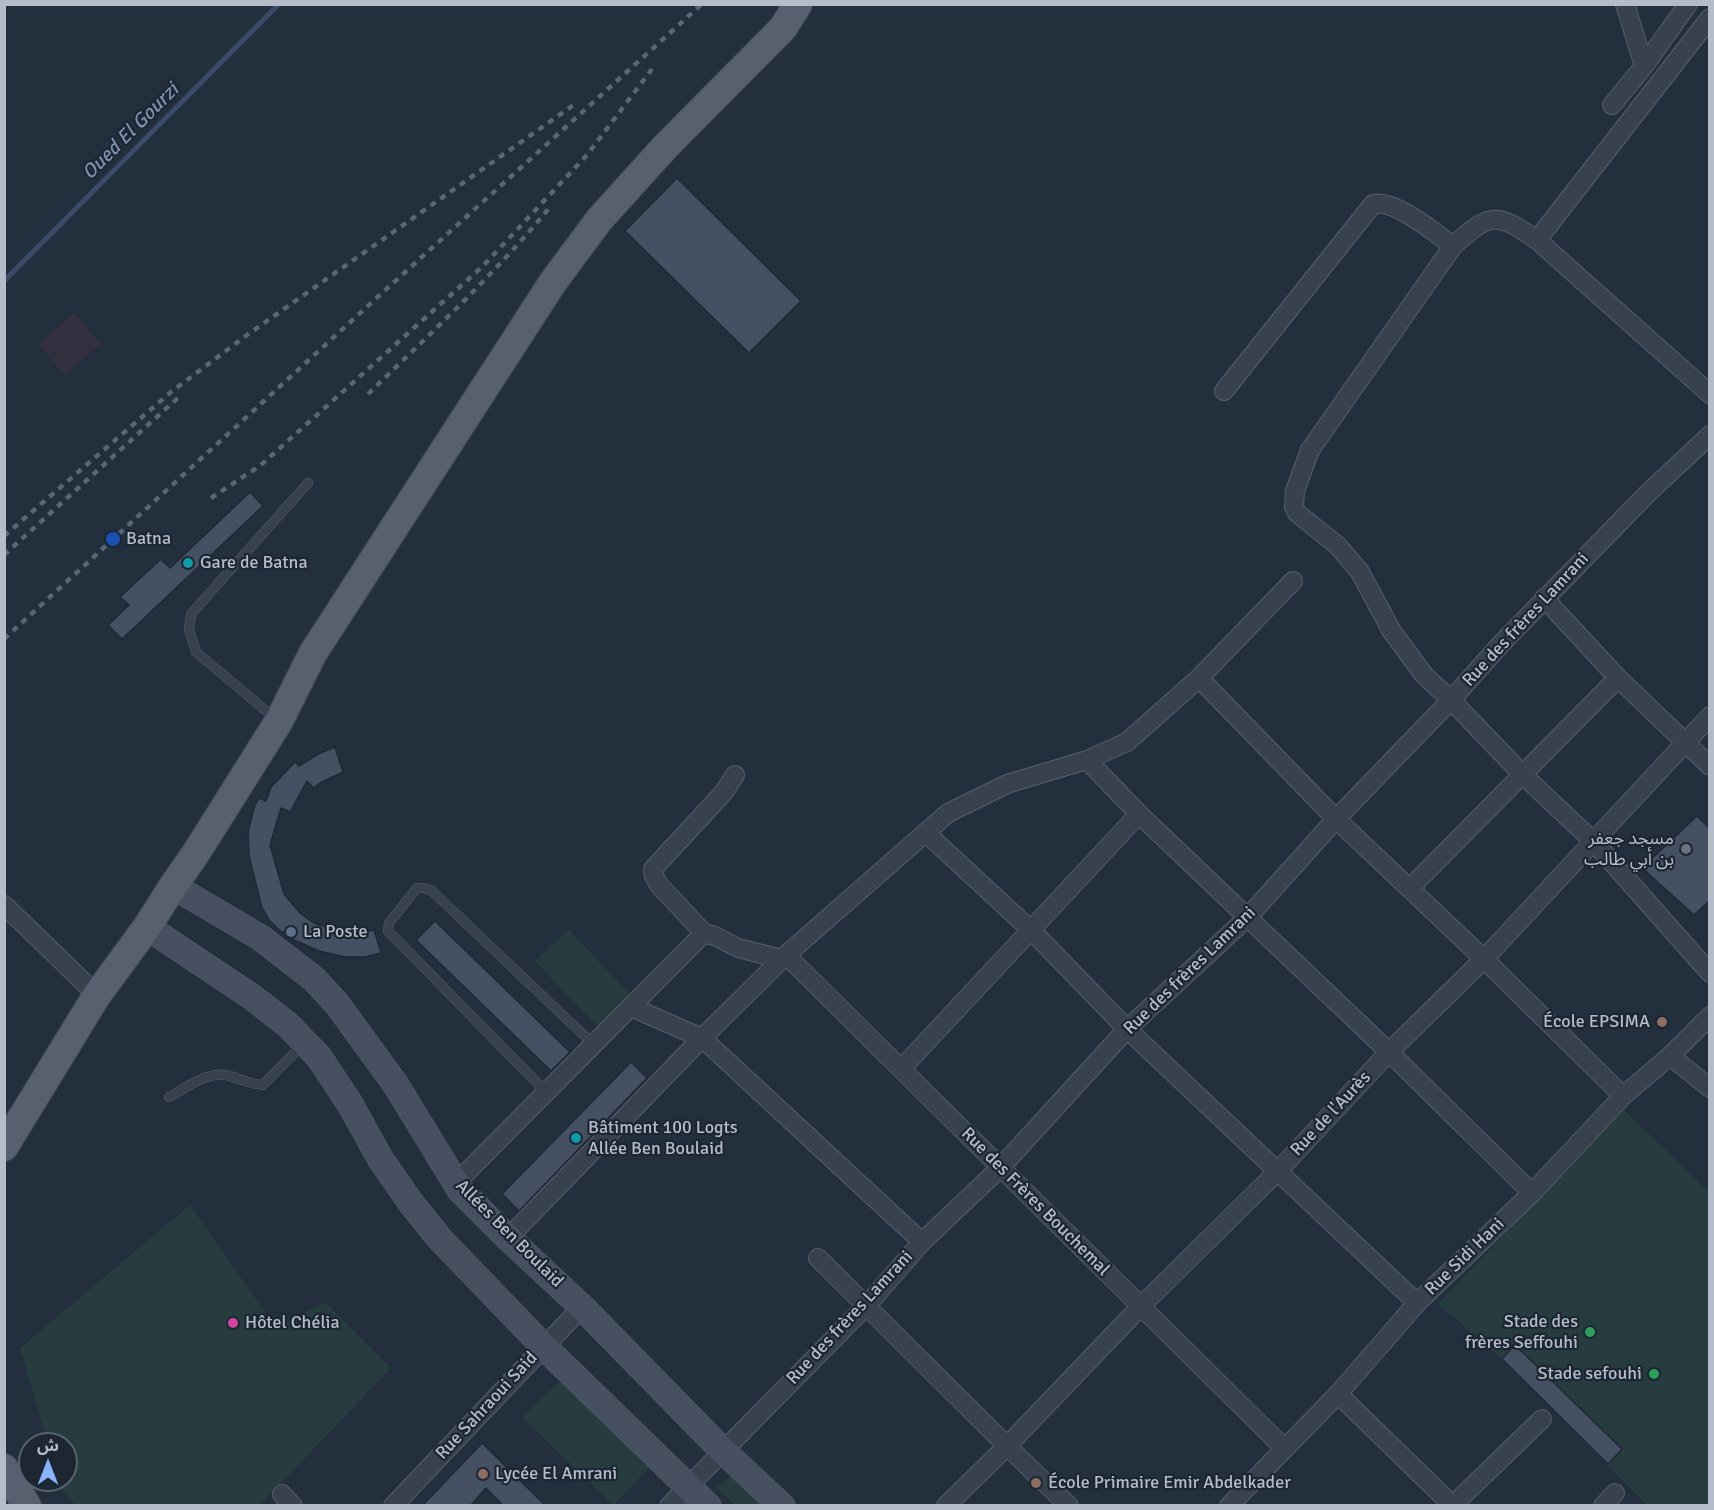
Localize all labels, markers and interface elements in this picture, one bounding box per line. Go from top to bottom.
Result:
water label: Oued El Gourzi [78,79,184,185]
place label: Batna [126,528,171,550]
marker: Batna [104,530,122,548]
street label: Rue des frères Lamrani [1458,549,1594,691]
place label: Gare de Batna [200,552,308,574]
marker: Gare de Batna [181,556,195,570]
place label: مسجد جعفر بن أبي طالب [1584,828,1674,870]
marker: مسجد جعفر بن أبي طالب [1679,842,1693,856]
street label: Rue des frères Lamrani [1119,902,1261,1040]
place label: La Poste [303,921,367,943]
marker: La Poste [284,925,298,939]
place label: École EPSIMA [1543,1011,1650,1033]
marker: École EPSIMA [1655,1015,1669,1029]
street label: Rue de l'Aurès [1286,1067,1376,1161]
place label: Bâtiment 100 Logts Allée Ben Boulaid [588,1117,738,1160]
street label: Rue des Frères Bouchemal [956,1123,1114,1281]
marker: Bâtiment 100 Logts Allée Ben Boulaid [569,1131,583,1145]
street label: Allées Ben Boulaid [451,1176,567,1292]
street label: Rue Sidi Hani [1421,1214,1509,1300]
street label: Rue des frères Lamrani [782,1247,918,1389]
place label: Stade des frères Seffouhi [1465,1311,1578,1354]
place label: Hôtel Chélia [245,1312,340,1334]
marker: Hôtel Chélia [226,1316,240,1330]
marker: Stade des frères Seffouhi [1583,1325,1597,1339]
street label: Rue Sahraoui Said [432,1348,542,1464]
place label: Stade sefouhi [1538,1363,1642,1385]
marker: Stade sefouhi [1647,1367,1661,1381]
north arrow [18,1432,78,1492]
text: ش [37,1436,59,1456]
place label: Lycée El Amrani [495,1463,617,1485]
marker: Lycée El Amrani [476,1467,490,1481]
place label: École Primaire Emir Abdelkader [1048,1472,1291,1494]
marker: École Primaire Emir Abdelkader [1029,1476,1043,1490]

